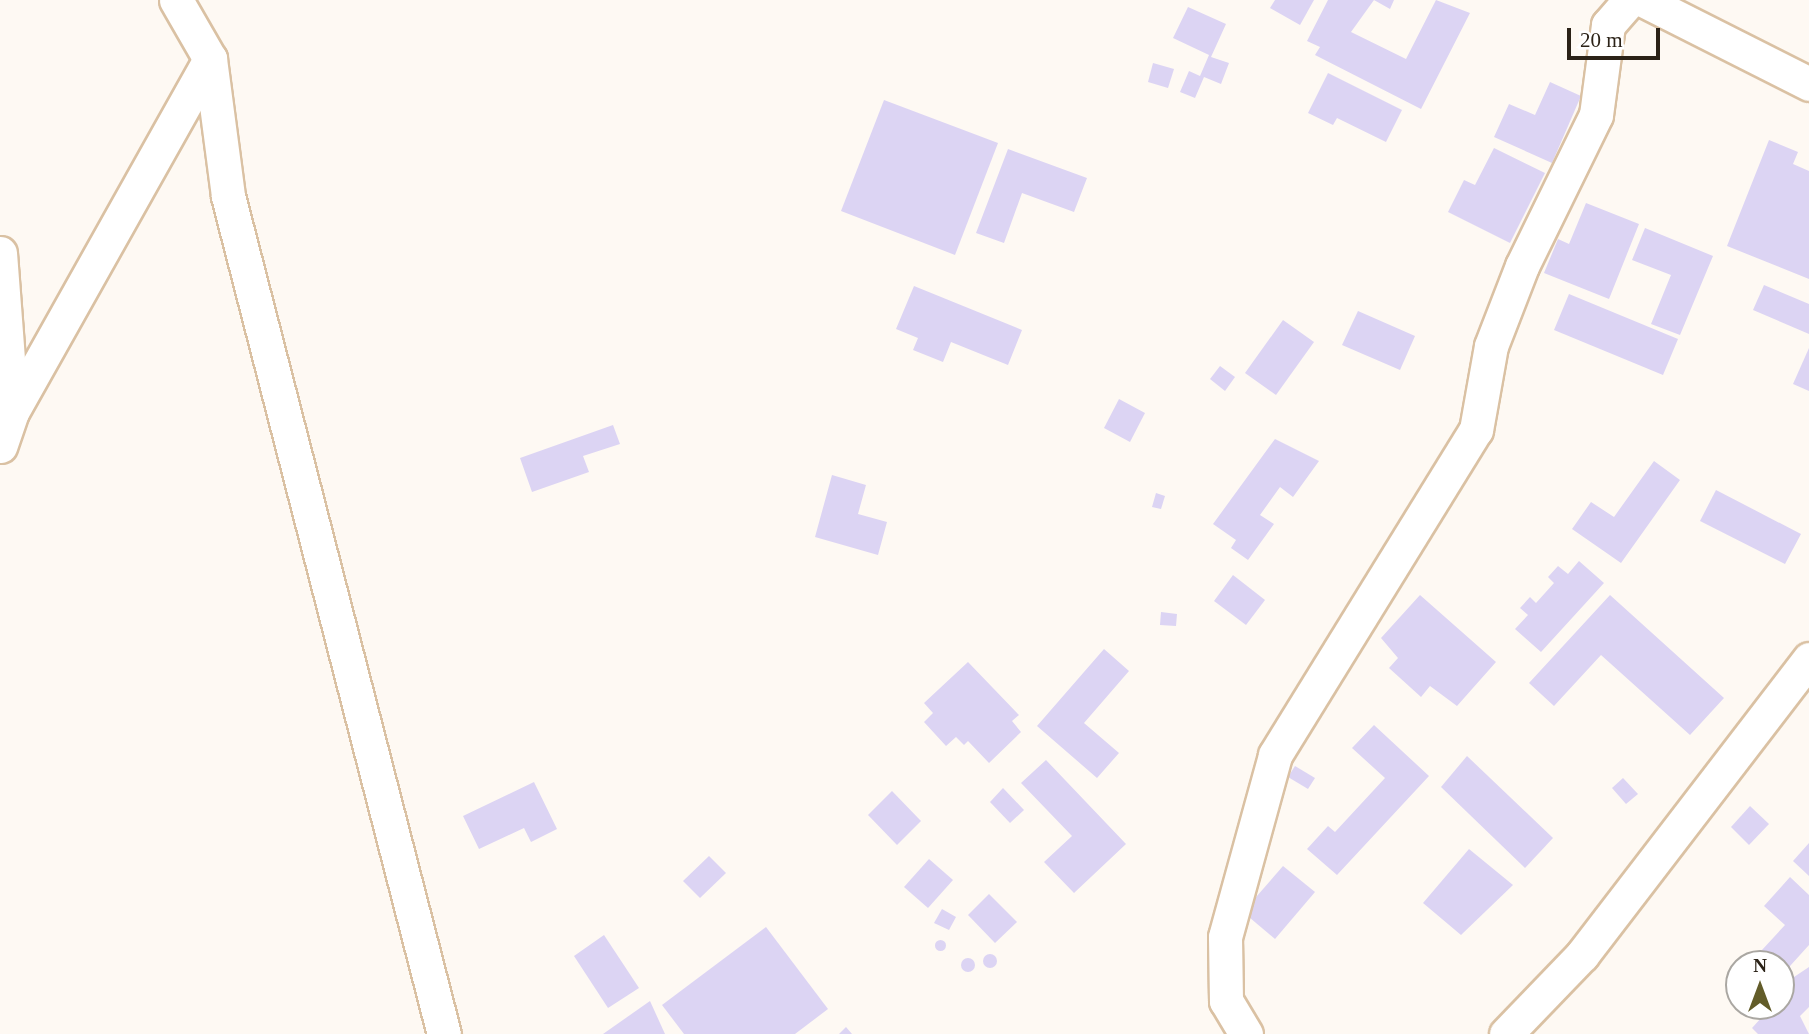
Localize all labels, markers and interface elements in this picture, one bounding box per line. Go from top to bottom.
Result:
scale bar [1571,14,1664,58]
text: 20 m [1580,28,1623,52]
north arrow [1725,950,1795,1020]
text: N [1753,955,1767,976]

